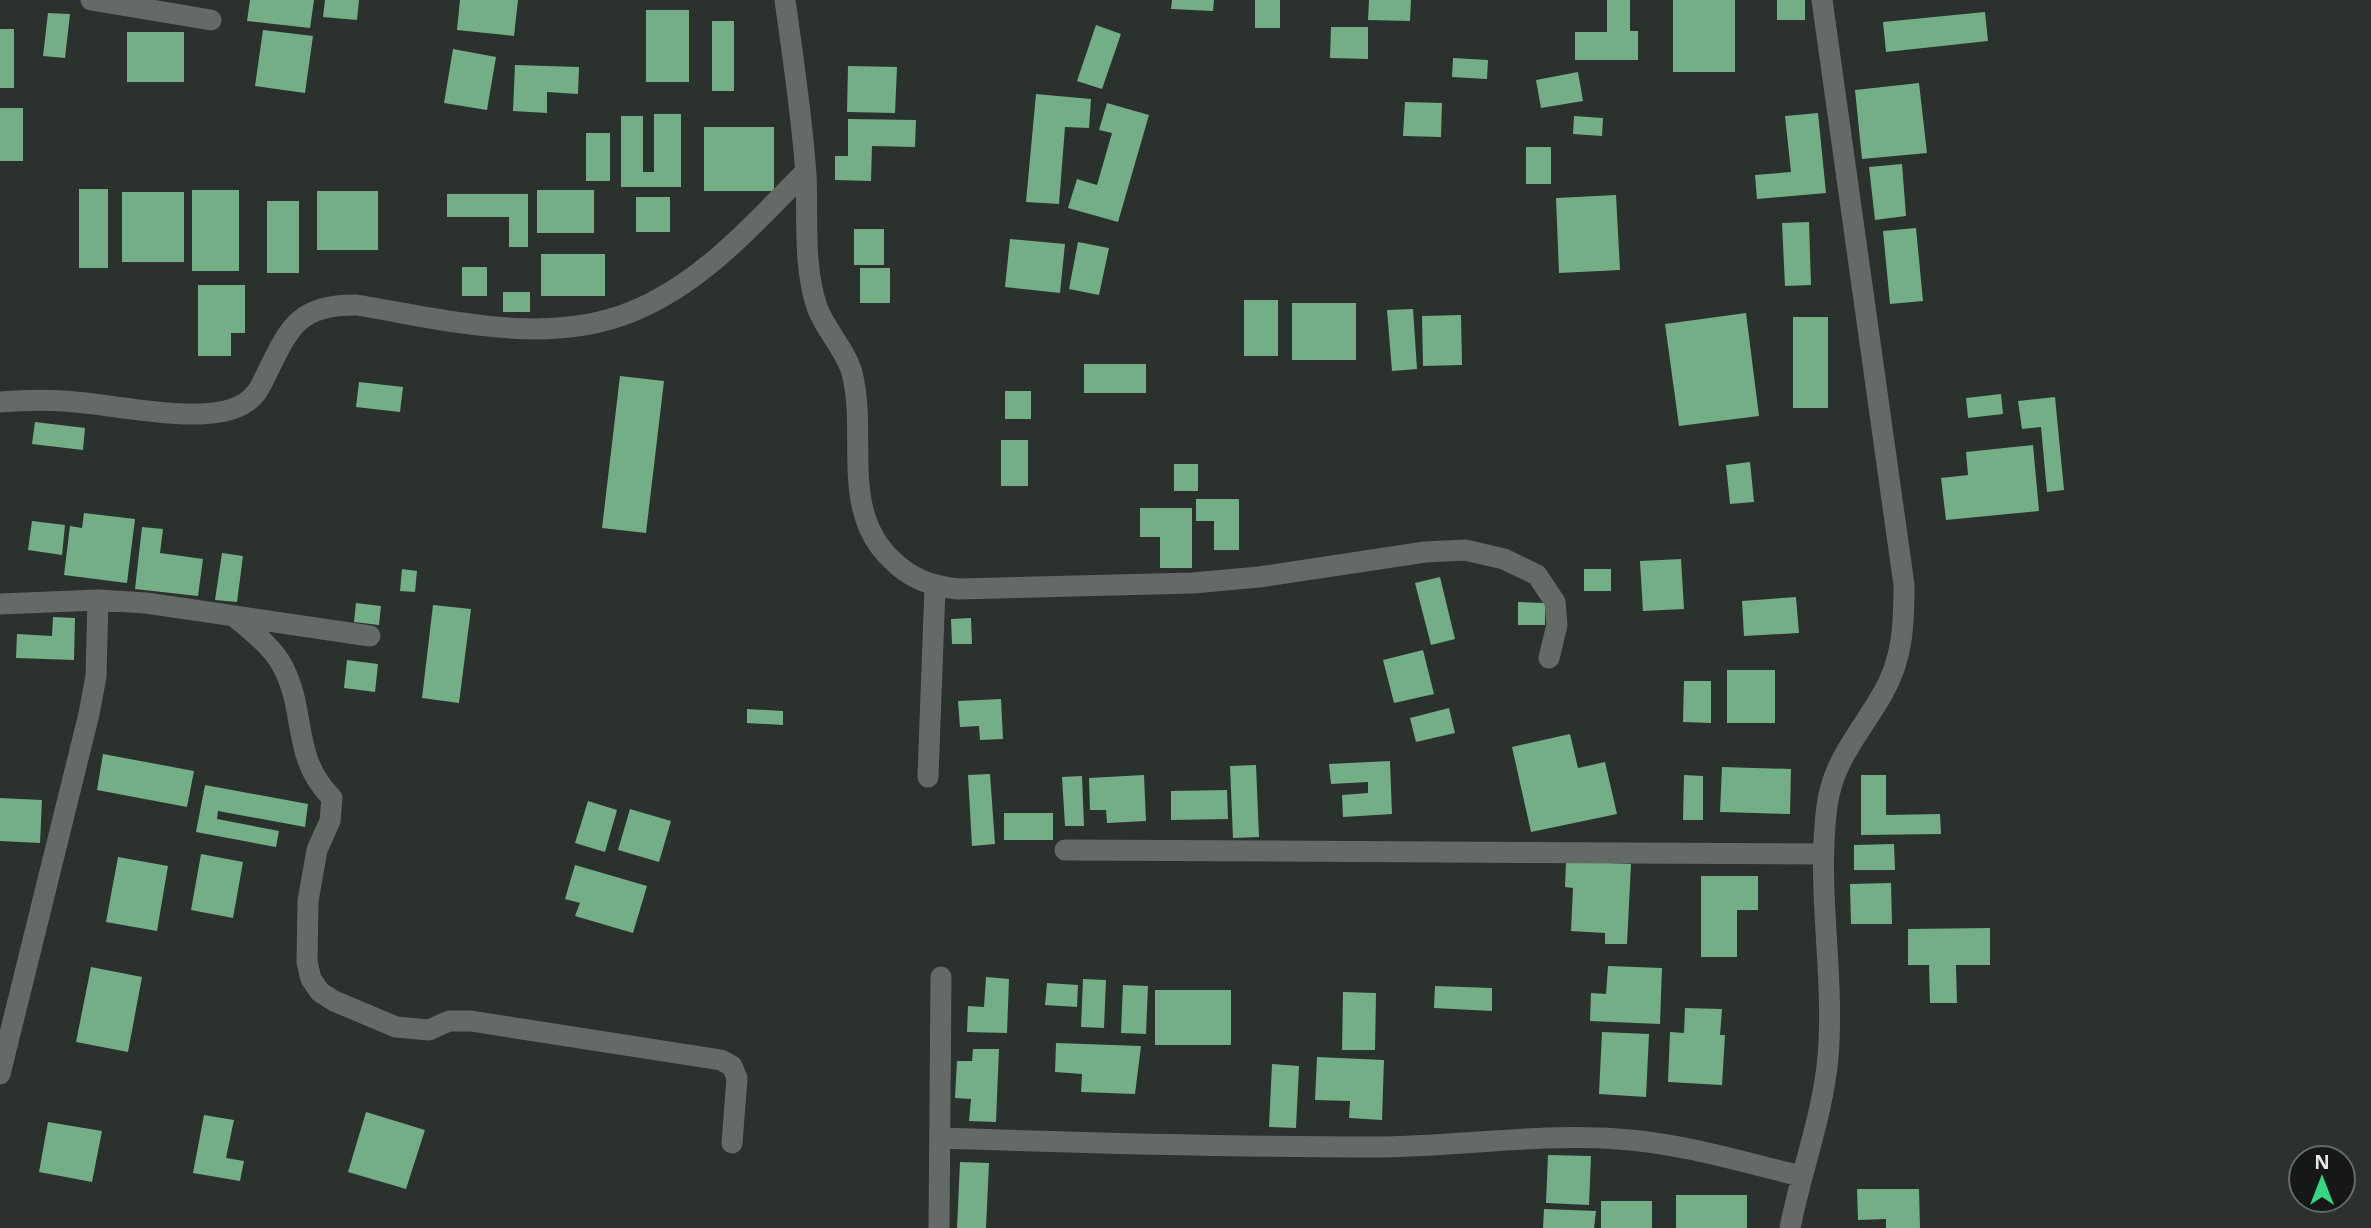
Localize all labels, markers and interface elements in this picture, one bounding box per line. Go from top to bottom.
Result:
north arrow [2287,1144,2357,1214]
text: N [2314,1149,2330,1175]

